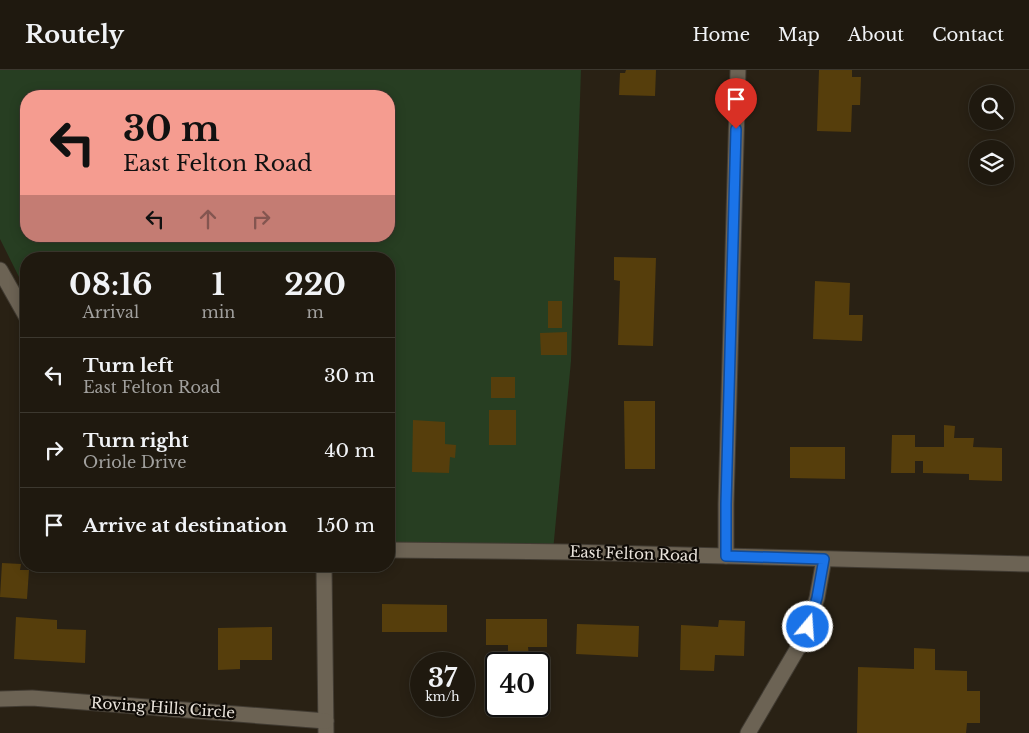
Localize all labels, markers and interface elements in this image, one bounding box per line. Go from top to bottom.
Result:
text: Routely [25,20,124,49]
text: Home [692,24,750,46]
text: Map [778,24,820,46]
text: About [848,24,904,46]
text: Contact [932,24,1004,46]
pin [715,78,757,129]
icon: arrive [722,85,750,113]
map controls [969,85,1014,185]
button: search [969,85,1014,130]
text: 30 m [123,107,220,150]
icon: left [40,110,105,175]
button: layers [969,140,1014,185]
text: East Felton Road [123,150,312,177]
icon: left [141,205,169,233]
icon: ahead [194,205,222,233]
icon: right [247,205,275,233]
text: 08:16 [69,266,153,303]
text: 1 [212,266,225,303]
text: 220 [284,266,346,303]
text: Arrival [82,302,139,322]
text: min [202,302,235,322]
text: m [307,302,324,322]
text: Turn left [83,354,174,377]
icon: left [40,361,68,389]
text: 30 m [324,364,375,387]
text: East Felton Road [83,377,221,397]
text: Turn right [83,429,189,452]
icon: right [40,436,68,464]
text: 40 m [324,439,375,462]
text: Oriole Drive [83,452,186,472]
icon: arrive [40,511,68,539]
text: Arrive at destination [83,514,287,537]
text: 150 m [316,514,375,537]
street label: East Felton Road [569,542,699,565]
position arrow [781,600,833,652]
speed limit sign: 40 [485,652,550,717]
text: 37 [428,663,457,694]
text: km/h [425,689,460,704]
street label: Roving Hills Circle [90,693,236,722]

